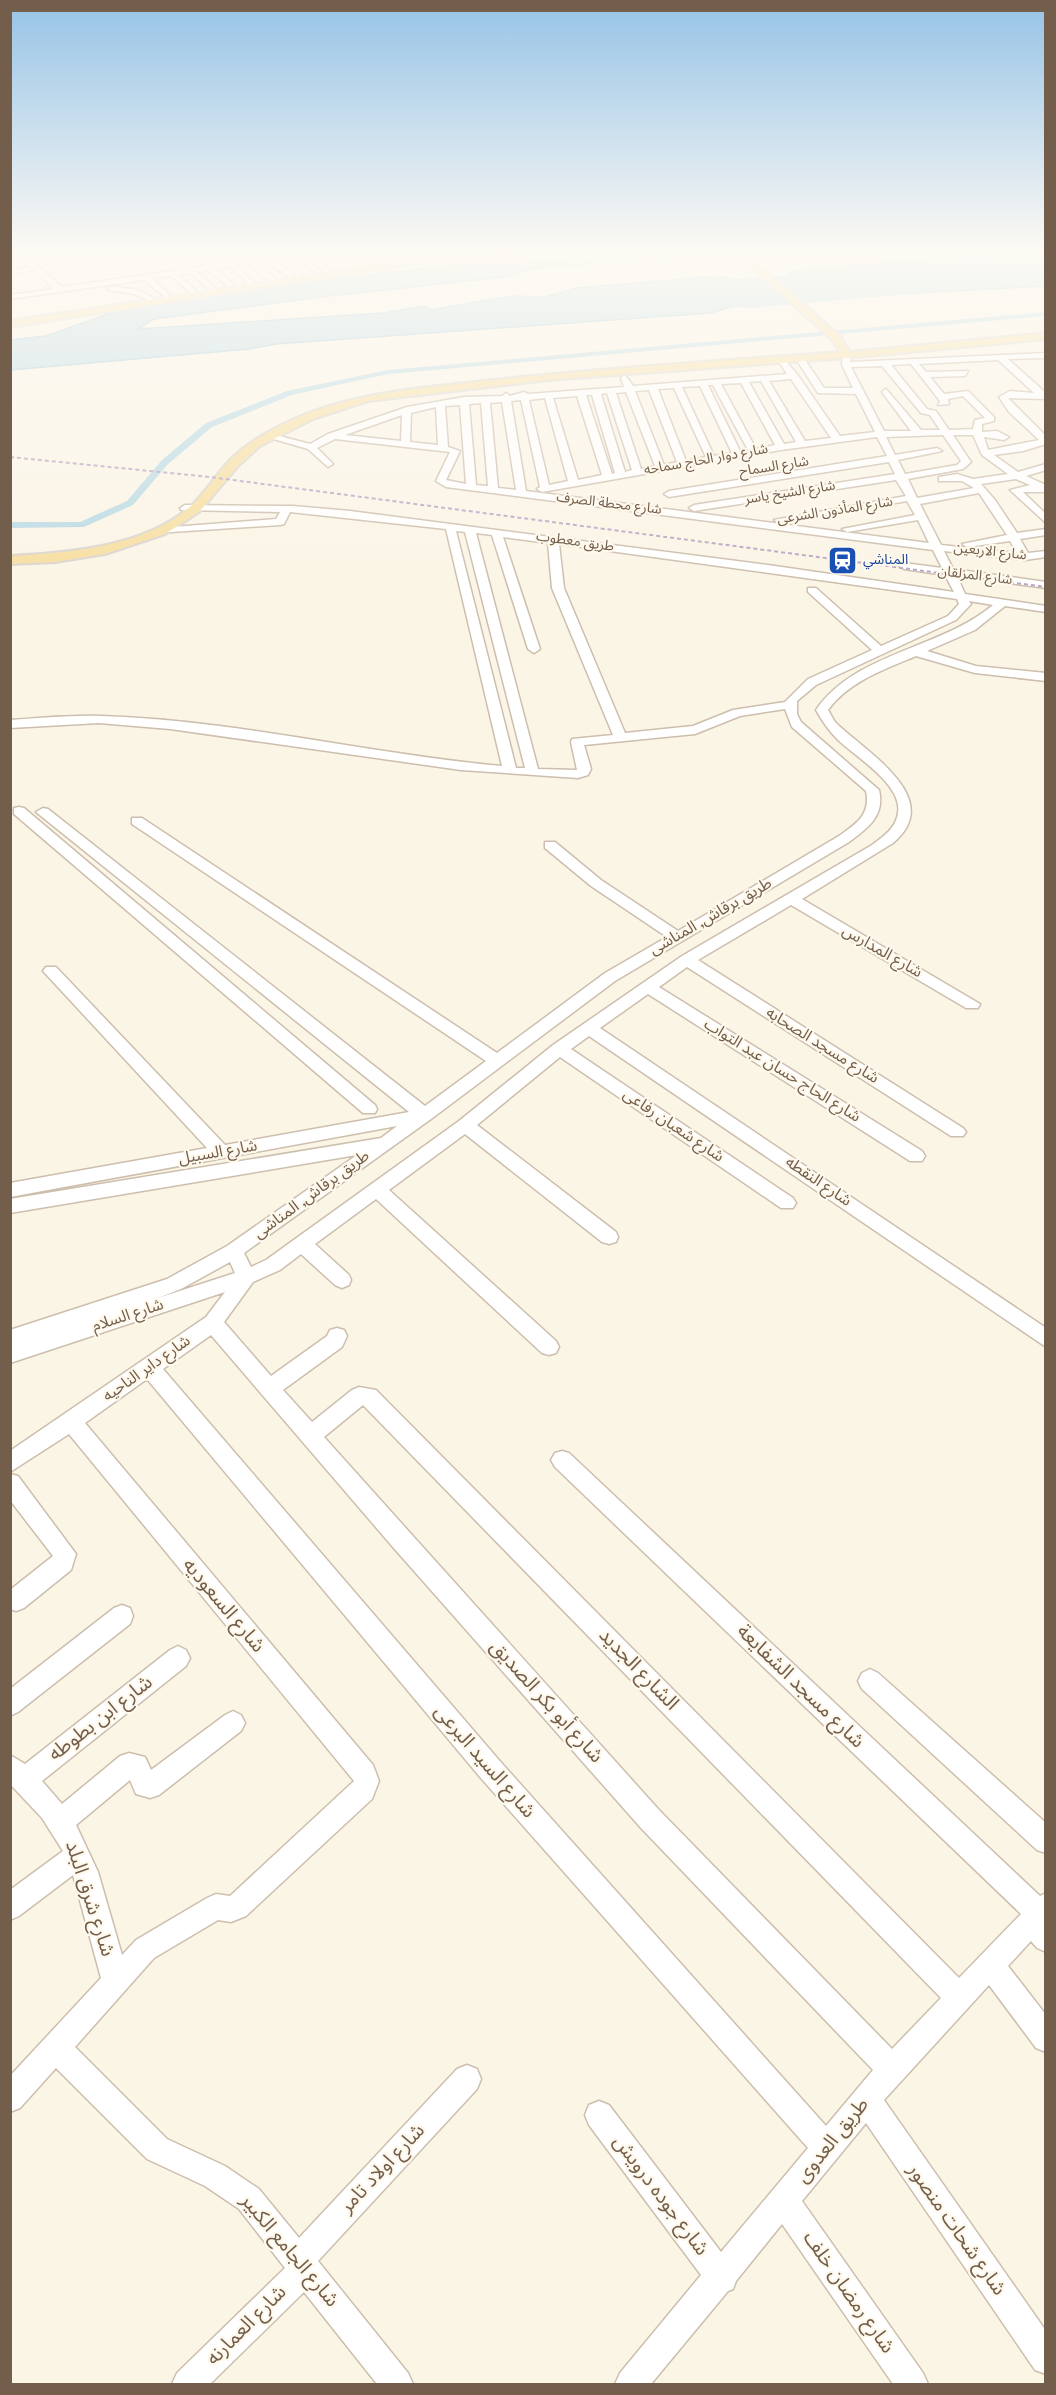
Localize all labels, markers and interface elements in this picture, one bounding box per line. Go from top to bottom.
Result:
street label: شارع دوار الحاج سماحه [643,441,770,480]
street label: شارع السماح [738,453,810,482]
street label: شارع الشيخ ياسر [742,477,837,510]
street label: شارع محطة الصرف [555,489,663,520]
street label: شارع المأذون الشرعى [776,492,894,530]
street label: طريق معطوب [535,528,615,556]
street label: شارع الاربعين [953,540,1027,565]
station icon: المناشي [826,544,858,576]
place label: المناشي [863,552,908,570]
street label: شارع المزلقان [937,563,1013,590]
street label: طريق برقاش, المناشى [646,874,776,960]
street label: شارع المدارس [838,921,926,984]
street label: شارع مسجد الصحابه [761,1003,882,1090]
street label: شارع الحاج حسان عبد التواب [699,1015,864,1128]
street label: شارع شعبان رفاعى [618,1085,727,1168]
street label: شارع السبيل [177,1136,259,1171]
street label: طريق برقاش, المناشى [250,1146,374,1244]
street label: شارع النقطه [781,1153,855,1212]
street label: شارع السلام [90,1295,167,1338]
street label: شارع داير الناحيه [99,1331,195,1407]
street label: شارع السعوديه [176,1553,270,1659]
street label: شارع مسجد الشفايعة [731,1619,869,1755]
street label: الشارع الجديد [592,1623,684,1717]
street label: شارع أبو بكر الصديق [484,1634,609,1769]
street label: شارع ابن بطوطه [44,1670,158,1768]
street label: شارع السيد البرعى [427,1700,541,1824]
street label: شارع شرق البلد [58,1838,120,1960]
street label: طريق العدوى [791,2093,875,2189]
street label: شارع اولاد تامر [334,2119,431,2220]
street label: شارع جوده درويش [606,2131,714,2261]
street label: شارع شحات منصور [900,2158,1011,2301]
street label: شارع الجامع الكبير [233,2188,344,2313]
street label: شارع رمضان خلف [796,2227,900,2359]
street label: شارع العمارنه [201,2280,293,2372]

